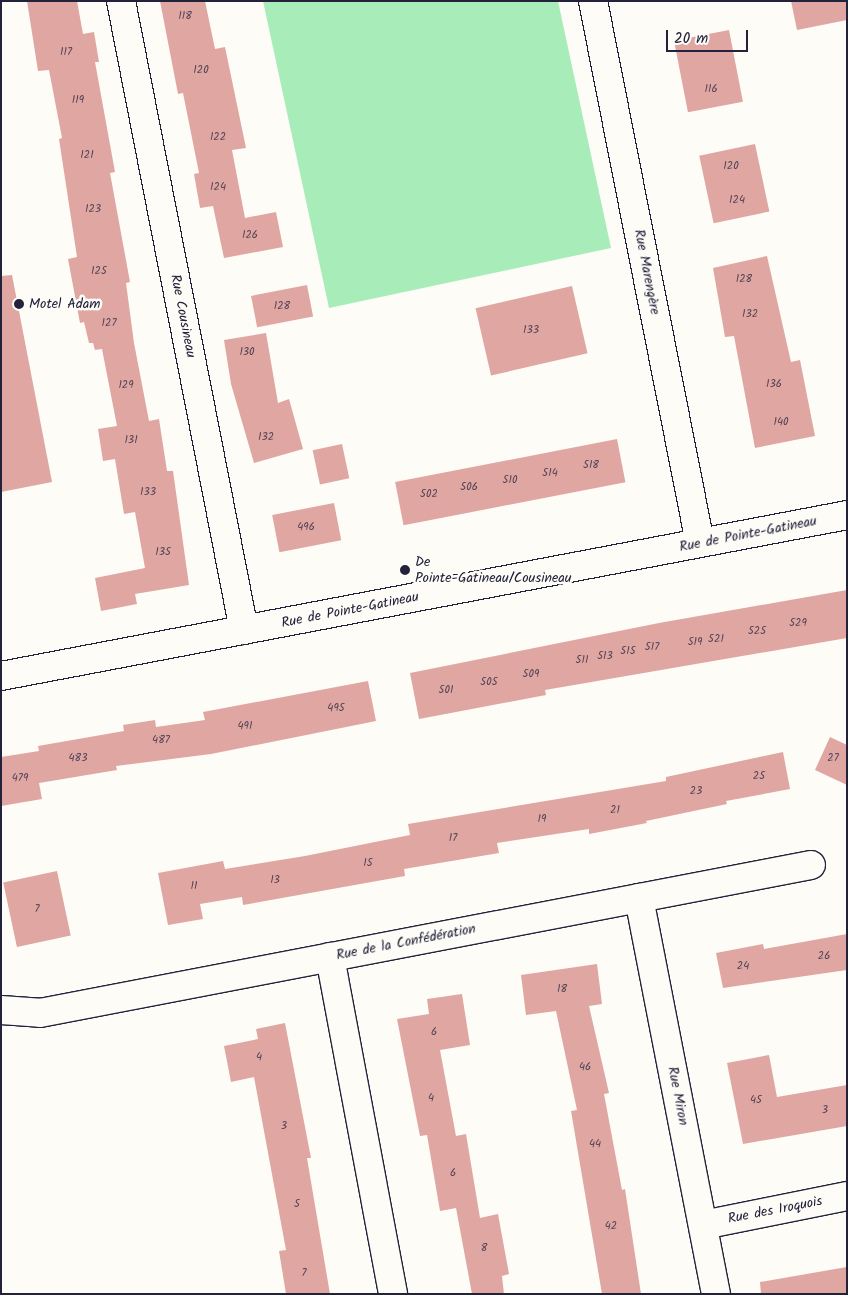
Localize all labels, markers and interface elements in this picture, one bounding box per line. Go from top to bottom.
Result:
house number: 118 [178,9,192,23]
scale bar [668,20,750,52]
text: 20 m [674,27,708,51]
house number: 117 [60,45,72,59]
house number: 120 [193,63,209,77]
house number: 116 [704,82,718,96]
house number: 119 [72,93,84,107]
house number: 122 [210,130,226,144]
house number: 121 [80,148,94,162]
house number: 120 [723,159,739,173]
house number: 124 [210,180,226,194]
house number: 124 [729,193,745,207]
house number: 123 [85,202,101,216]
house number: 126 [242,228,258,242]
street label: Rue Marengère [630,228,664,316]
house number: 125 [91,264,107,278]
house number: 128 [736,272,752,286]
street label: Rue Cousineau [167,273,199,359]
place label: Motel Adam [29,296,100,312]
marker: Motel Adam [13,298,25,310]
house number: 128 [274,299,290,313]
house number: 132 [742,307,758,321]
house number: 127 [102,316,116,330]
house number: 133 [523,323,539,337]
house number: 130 [239,345,255,359]
house number: 136 [766,377,782,391]
house number: 129 [118,378,134,392]
house number: 140 [773,415,789,429]
house number: 132 [258,430,274,444]
house number: 131 [124,433,138,447]
house number: 518 [583,458,599,472]
house number: 514 [542,466,558,480]
house number: 510 [503,473,517,487]
house number: 506 [460,480,478,494]
house number: 133 [140,485,156,499]
house number: 502 [420,487,438,501]
street label: Rue de Pointe-Gatineau [678,512,818,556]
house number: 496 [297,520,315,534]
house number: 135 [155,545,171,559]
place label: De Pointe-Gatineau/Cousineau [415,554,572,586]
marker: De Pointe-Gatineau/Cousineau [399,564,411,576]
street label: Rue de Pointe-Gatineau [280,588,420,632]
house number: 529 [789,616,807,630]
house number: 525 [748,624,766,638]
house number: 521 [708,632,724,646]
house number: 519 [688,635,702,649]
house number: 517 [645,640,659,654]
house number: 515 [620,644,636,658]
house number: 513 [597,649,613,663]
house number: 511 [576,653,588,667]
house number: 509 [523,667,539,681]
house number: 505 [480,675,498,689]
house number: 501 [439,683,453,697]
house number: 495 [327,701,345,715]
house number: 491 [238,719,252,733]
house number: 487 [152,733,170,747]
house number: 483 [69,751,87,765]
house number: 27 [827,751,839,765]
house number: 25 [753,769,765,783]
house number: 479 [12,771,28,785]
house number: 23 [690,784,702,798]
house number: 21 [610,803,620,817]
house number: 19 [538,812,546,826]
house number: 17 [449,831,457,845]
house number: 15 [363,856,373,870]
house number: 13 [270,873,280,887]
house number: 11 [191,879,197,893]
house number: 7 [34,902,40,916]
street label: Rue de la Confédération [335,920,477,964]
house number: 26 [818,949,830,963]
house number: 24 [737,959,749,973]
house number: 18 [557,982,567,996]
house number: 6 [431,1025,437,1039]
house number: 4 [256,1050,262,1064]
house number: 46 [579,1060,591,1074]
street label: Rue Miron [664,1065,692,1127]
house number: 4 [428,1091,434,1105]
house number: 45 [750,1093,762,1107]
house number: 3 [822,1103,828,1117]
house number: 3 [281,1119,287,1133]
house number: 44 [589,1137,601,1151]
house number: 6 [450,1166,456,1180]
street label: Rue des Iroquois [726,1193,824,1227]
house number: 5 [294,1197,300,1211]
house number: 42 [605,1219,617,1233]
house number: 8 [481,1241,487,1255]
house number: 7 [301,1266,307,1280]

